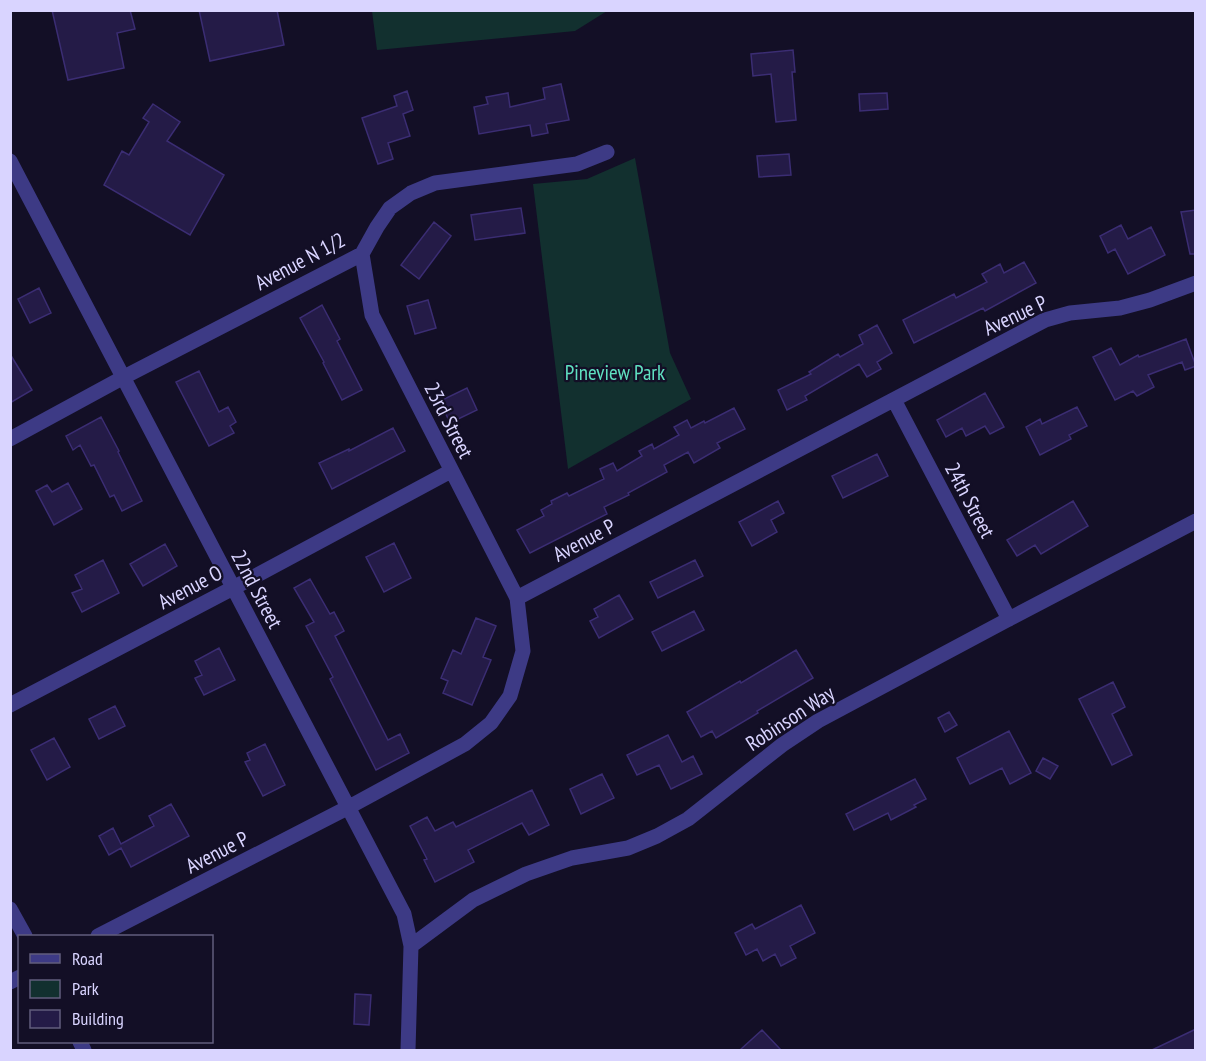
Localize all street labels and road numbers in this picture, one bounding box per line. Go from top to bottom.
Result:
street label: Avenue N 1/2 [250,226,350,296]
street label: Avenue P [979,289,1051,341]
street label: 23rd Street [418,377,480,463]
street label: 24th Street [939,458,1001,543]
street label: Avenue P [548,512,620,568]
street label: 22nd Street [225,545,289,633]
street label: Avenue O [153,559,227,615]
street label: Robinson Way [741,679,840,757]
street label: Avenue P [181,825,253,879]

